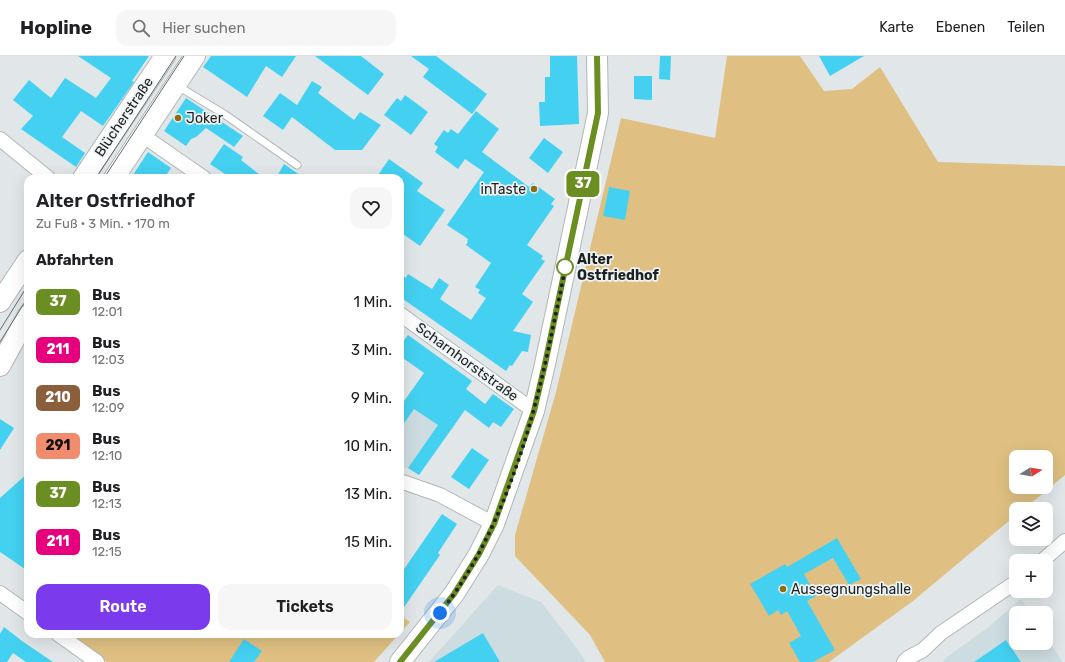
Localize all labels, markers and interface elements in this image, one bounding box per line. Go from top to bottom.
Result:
search box [116,10,396,46]
text: Hopline [20,16,92,39]
icon: search [130,17,152,39]
text: Hier suchen [162,19,246,37]
text: Karte [879,19,914,36]
text: Ebenen [936,19,985,36]
text: Teilen [1007,19,1045,36]
street label: Blücherstraße [91,74,157,160]
place label: Joker [186,110,224,127]
marker: Joker [173,113,183,123]
line badge: 37 [565,171,601,197]
text: 37 [574,175,592,192]
place label: inTaste [481,181,526,198]
marker: inTaste [529,184,539,194]
button: heart [350,187,392,229]
text: Alter Ostfriedhof [36,189,195,212]
text: Zu Fuß · 3 Min. · 170 m [36,216,170,231]
text: Abfahrten [36,251,114,269]
place label: Alter Ostfriedhof [577,251,660,284]
marker: Alter Ostfriedhof [556,258,574,276]
text: Bus [92,286,120,304]
text: 37 [49,293,67,310]
text: 1 Min. [353,293,392,311]
text: 12:01 [92,304,122,319]
street label: Scharnhorststraße [412,319,522,405]
text: Bus [92,334,120,352]
text: 211 [46,341,70,358]
text: 3 Min. [351,341,392,359]
text: 12:03 [92,352,125,367]
text: Bus [92,382,120,400]
text: 210 [45,389,71,406]
text: 9 Min. [351,389,392,407]
text: 12:09 [92,400,125,415]
text: Bus [92,430,120,448]
text: 291 [45,437,71,454]
text: 10 Min. [344,437,392,455]
text: 12:10 [92,448,122,463]
north arrow [1009,450,1053,494]
map controls [1009,450,1053,650]
text: Bus [92,478,120,496]
text: 37 [49,485,67,502]
text: 13 Min. [344,485,392,503]
text: 12:13 [92,496,122,511]
button: layers [1009,502,1053,546]
text: Bus [92,526,120,544]
text: 211 [46,533,70,550]
text: 15 Min. [345,533,392,551]
text: 12:15 [92,544,122,559]
button: + [1009,554,1053,598]
place label: Aussegnungshalle [791,581,911,598]
button: Route [36,584,210,630]
button: Tickets [218,584,392,630]
marker: Aussegnungshalle [778,584,788,594]
your location [430,603,450,623]
button: − [1009,606,1053,650]

